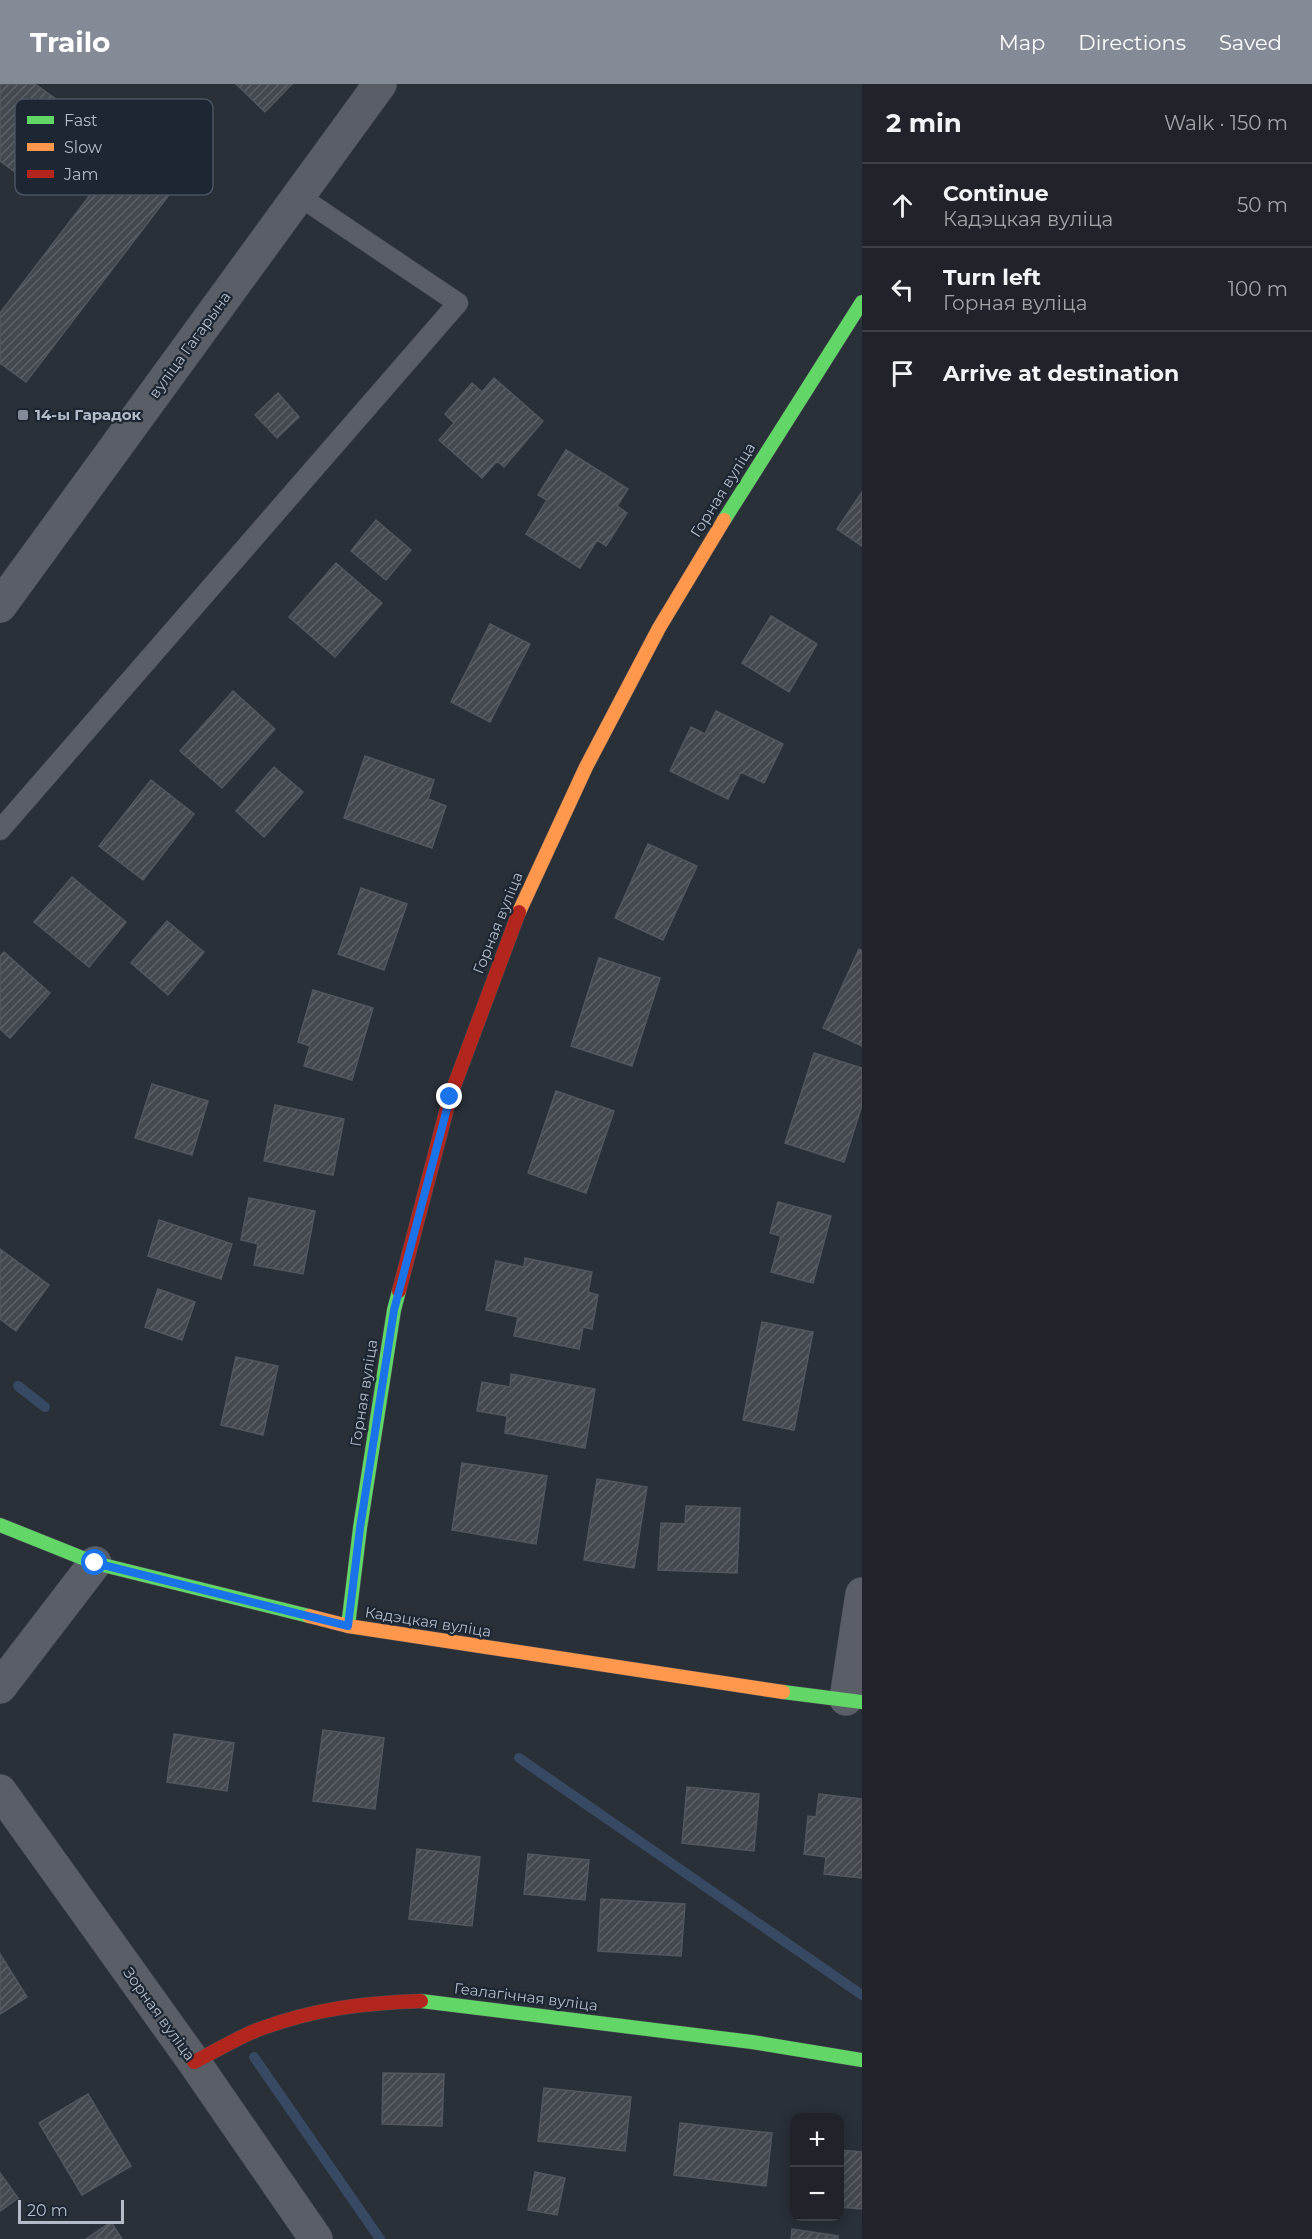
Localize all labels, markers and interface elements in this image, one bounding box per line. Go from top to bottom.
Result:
text: Trailo [30,25,110,59]
text: Map [999,30,1045,55]
text: Directions [1078,30,1186,55]
text: Saved [1219,30,1282,55]
legend [15,99,213,195]
text: 2 min [886,107,962,139]
text: Fast [64,111,98,130]
text: Walk · 150 m [1164,111,1288,135]
text: Slow [64,138,102,157]
text: Jam [63,165,98,184]
text: Continue [943,180,1049,207]
icon: ahead [886,189,919,222]
text: 50 m [1237,193,1288,217]
text: Кадэцкая вуліца [943,207,1113,231]
text: Turn left [943,264,1041,291]
icon: left [886,273,919,306]
text: 100 m [1228,277,1288,301]
street label: вуліца Гагарына [144,288,235,402]
text: Горная вуліца [943,291,1087,315]
icon: arrive [886,357,919,390]
text: Arrive at destination [943,360,1179,387]
place label: 14-ы Гарадок [35,405,141,424]
marker: 14-ы Гарадок [16,408,30,422]
street label: Горная вуліца [686,439,759,541]
street label: Горная вуліца [468,869,527,977]
route end [436,1083,462,1109]
street label: Горная вуліца [346,1338,381,1448]
route start [81,1549,107,1575]
street label: Кадэцкая вуліца [364,1602,493,1641]
street label: Зорная вуліца [119,1963,200,2064]
street label: Геалагічная вуліца [453,1978,599,2015]
map controls [790,2113,844,2221]
button: + [790,2113,844,2167]
button: − [790,2167,844,2221]
scale bar [18,2197,124,2224]
text: 20 m [27,2201,68,2220]

